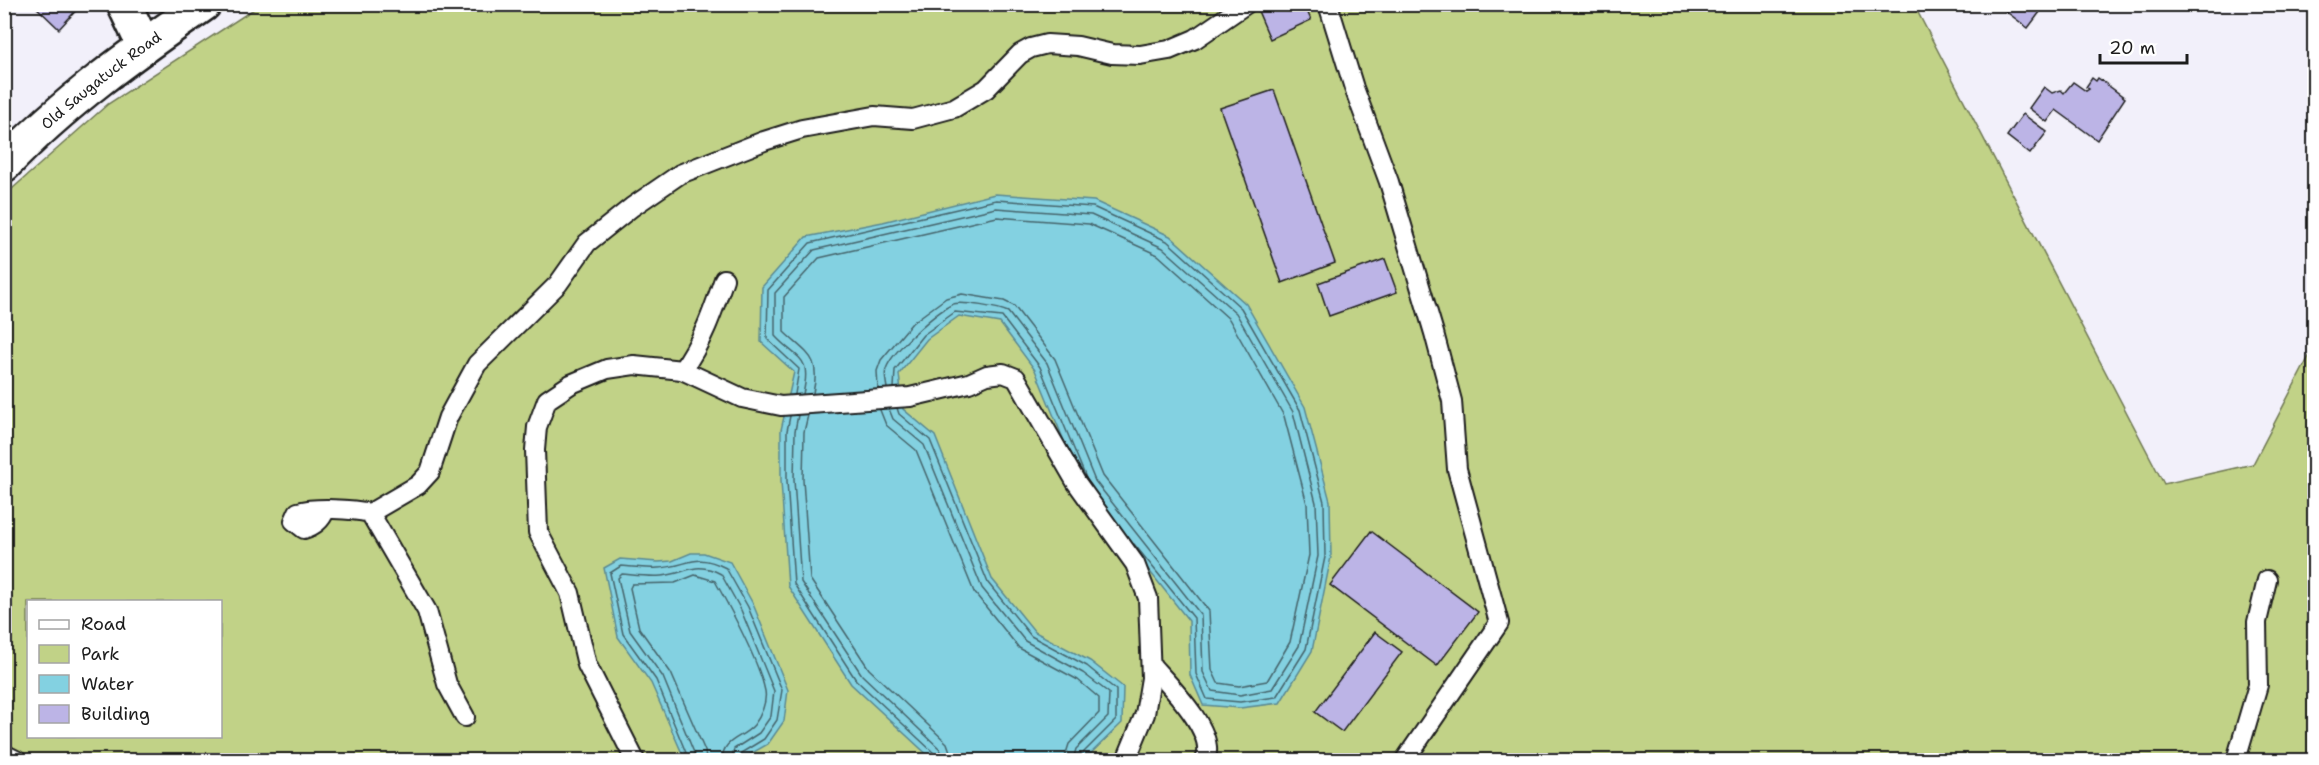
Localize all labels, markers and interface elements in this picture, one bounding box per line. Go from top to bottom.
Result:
street label: Old Saugatuck Road [37,27,166,134]
scale bar [2100,27,2187,65]
text: 20 m [2109,36,2155,60]
legend [27,600,222,738]
text: Road [81,612,126,636]
text: Park [81,642,120,666]
text: Water [81,672,134,696]
text: Building [81,702,150,726]

